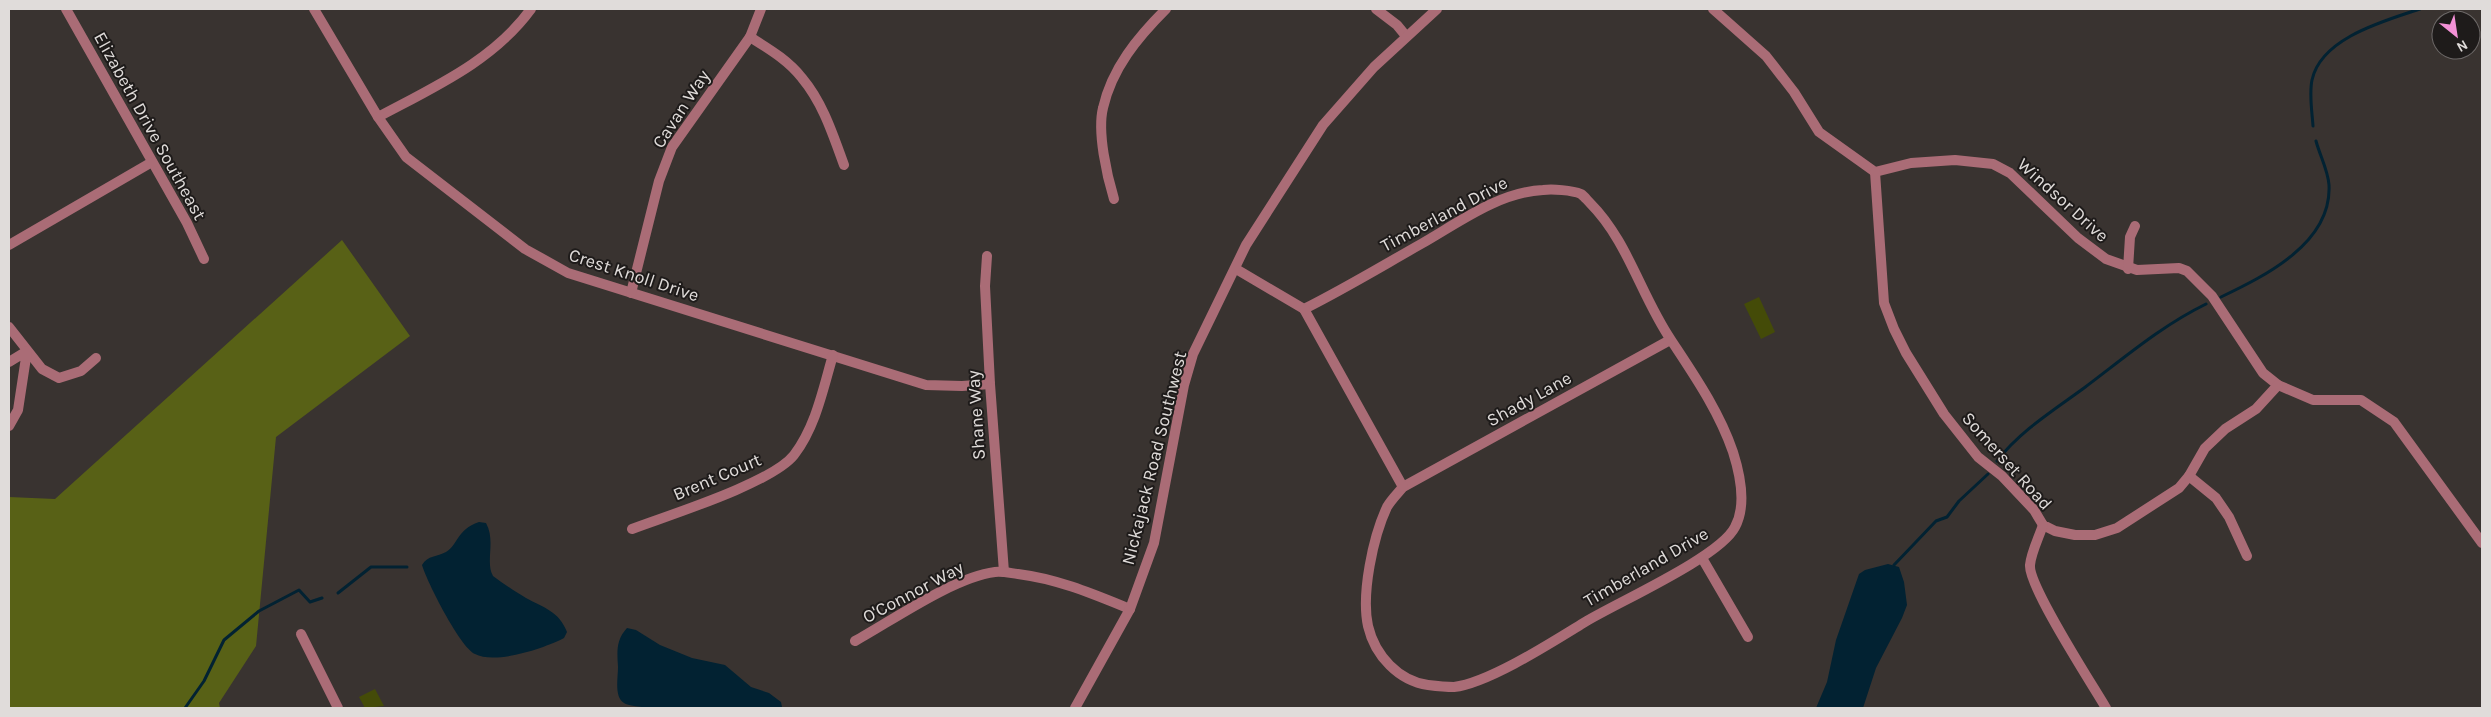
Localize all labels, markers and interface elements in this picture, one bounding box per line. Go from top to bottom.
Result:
north arrow [2431,10,2481,60]
street label: Elizabeth Drive Southeast [89,28,211,224]
text: N [2454,36,2471,56]
street label: Cavan Way [648,65,715,152]
street label: Windsor Drive [2013,153,2113,247]
street label: Timberland Drive [1377,171,1511,257]
street label: Crest Knoll Drive [566,244,702,306]
street label: Nickajack Road Southwest [1117,349,1191,567]
street label: Shady Lane [1483,367,1575,431]
street label: Shane Way [962,369,990,461]
street label: Somerset Road [1957,407,2057,515]
street label: Brent Court [669,448,765,505]
street label: Timberland Drive [1580,522,1712,612]
street label: O'Connor Way [859,556,968,628]

